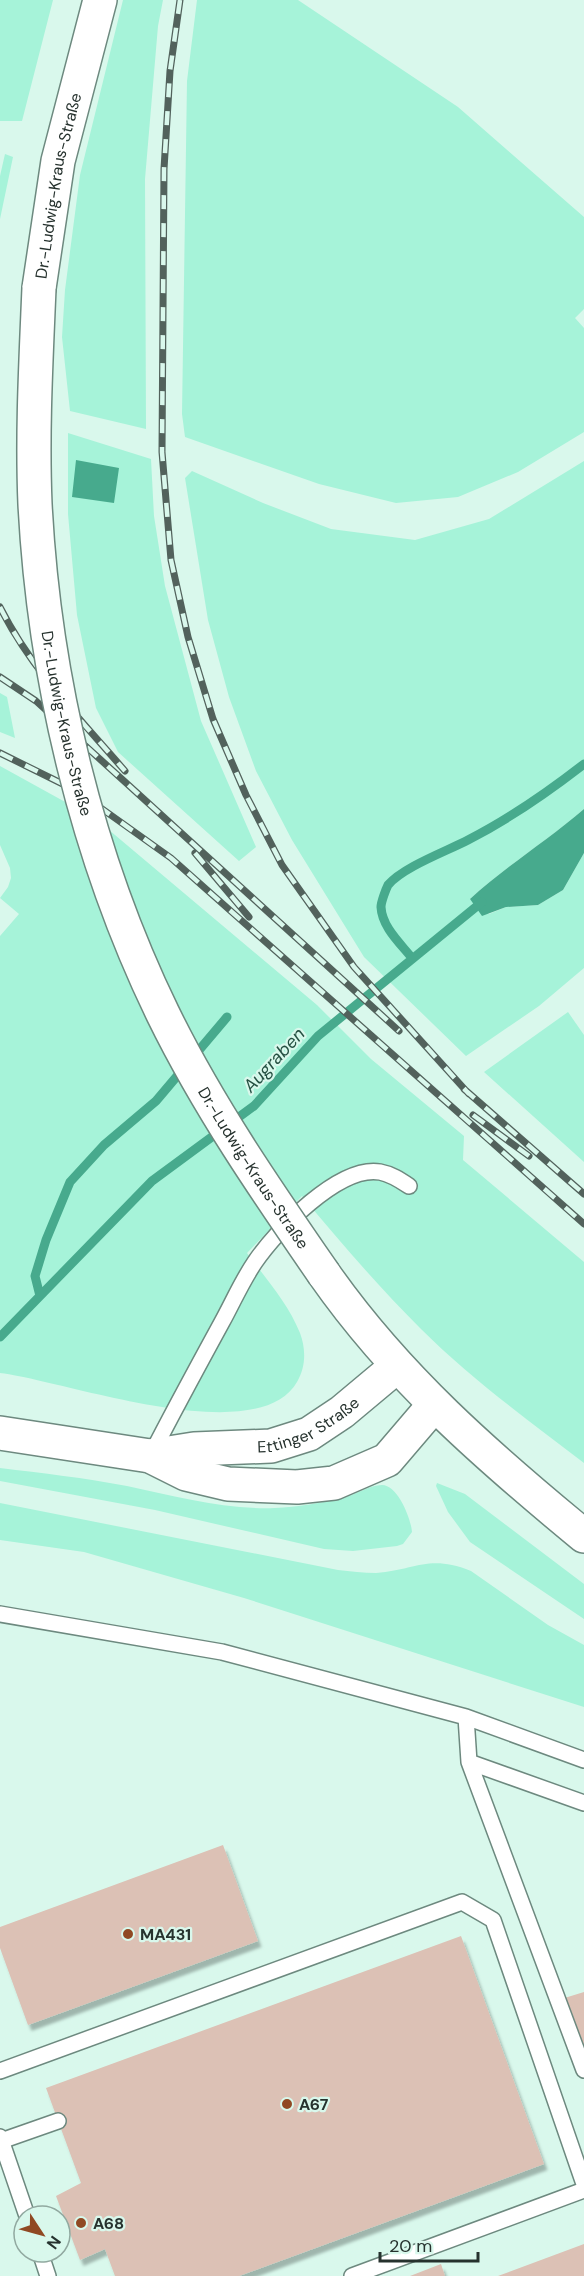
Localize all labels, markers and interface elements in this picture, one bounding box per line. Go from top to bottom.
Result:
street label: Dr.-Ludwig-Kraus-Straße [30,91,86,280]
street label: Dr.-Ludwig-Kraus-Straße [37,629,97,818]
water label: Augraben [237,1022,310,1098]
street label: Dr.-Ludwig-Kraus-Straße [194,1083,314,1253]
street label: Ettinger Straße [257,1392,363,1457]
place label: MA431 [140,1924,191,1945]
marker: MA431 [121,1927,135,1941]
place label: A67 [299,2094,329,2115]
marker: A67 [280,2097,294,2111]
north arrow [12,2204,72,2264]
place label: A68 [93,2213,124,2234]
marker: A68 [74,2216,88,2230]
scale bar [380,2225,478,2263]
text: N [42,2232,66,2253]
text: 20 m [389,2234,432,2258]

